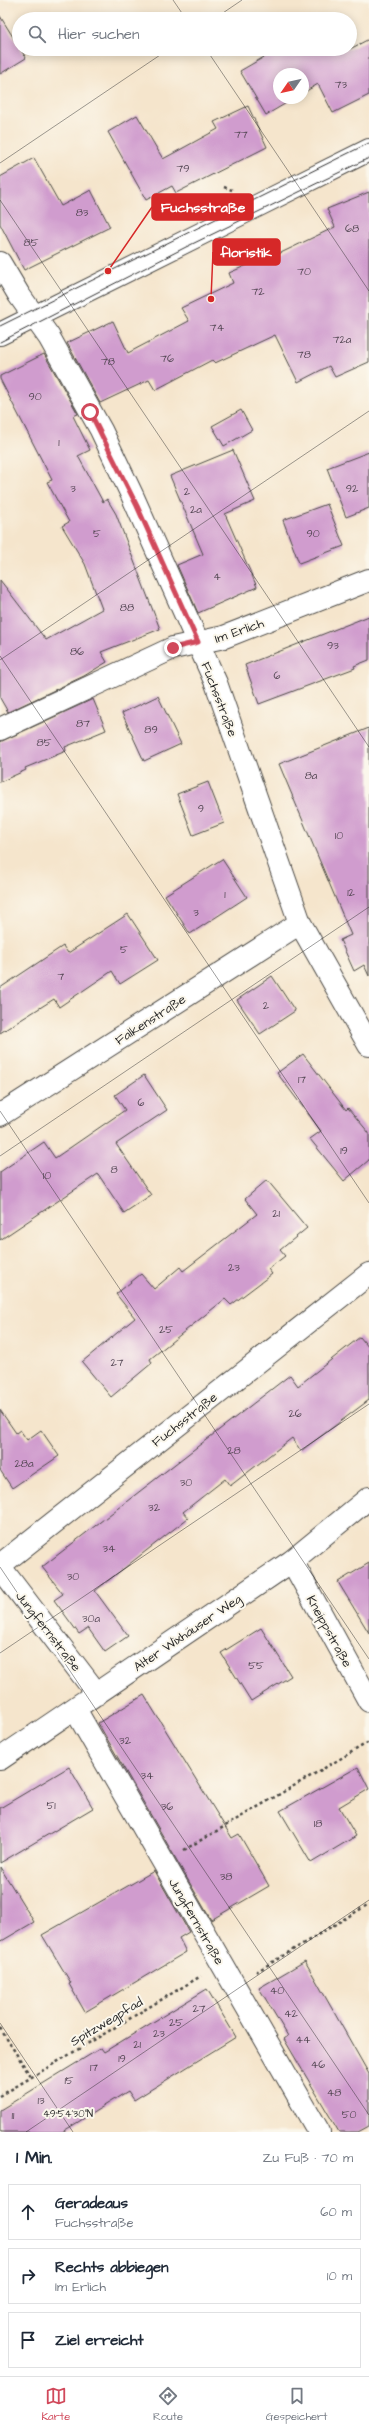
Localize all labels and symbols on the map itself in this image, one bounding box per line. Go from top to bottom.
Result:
north arrow [273,68,309,104]
house number: 73 [335,77,348,92]
house number: 77 [234,127,248,142]
house number: 79 [176,161,190,176]
callout: Fuchsstraße [152,194,253,220]
text: Fuchsstraße [161,198,246,218]
house number: 83 [76,205,89,220]
house number: 68 [345,221,359,236]
house number: 85 [24,235,39,250]
callout: floristik [213,239,280,265]
text: floristik [219,243,272,263]
house number: 70 [297,264,311,279]
house number: 72 [251,284,265,299]
house number: 74 [210,320,225,335]
house number: 72a [333,332,352,347]
house number: 78 [297,347,311,362]
house number: 76 [160,351,174,366]
house number: 78 [101,354,115,369]
house number: 90 [28,389,42,404]
route start [81,403,99,421]
house number: 1 [58,435,60,450]
house number: 3 [70,481,76,496]
house number: 92 [346,481,359,496]
house number: 2 [184,484,191,499]
house number: 2a [190,502,202,517]
house number: 5 [93,526,101,541]
house number: 90 [306,526,320,541]
house number: 4 [213,569,221,584]
house number: 88 [120,600,134,615]
street label: Im Erlich [212,614,267,648]
house number: 93 [327,638,339,653]
route end [164,639,182,657]
house number: 86 [70,644,84,659]
street label: Fuchsstraße [197,659,242,739]
house number: 6 [274,668,281,683]
house number: 87 [76,716,90,731]
house number: 89 [144,722,158,737]
house number: 85 [37,735,52,750]
house number: 8a [305,768,318,783]
house number: 9 [198,801,204,816]
house number: 10 [335,828,343,843]
house number: 12 [347,885,356,900]
house number: 1 [224,887,226,902]
house number: 3 [193,905,199,920]
house number: 5 [120,942,128,957]
house number: 7 [58,969,65,984]
street label: Falkenstraße [112,990,189,1049]
house number: 2 [263,998,270,1013]
house number: 17 [298,1072,306,1087]
house number: 6 [138,1095,145,1110]
house number: 19 [340,1143,348,1158]
house number: 8 [110,1162,118,1177]
house number: 10 [43,1168,51,1183]
house number: 21 [272,1206,280,1221]
house number: 23 [228,1260,240,1275]
house number: 25 [159,1322,173,1337]
house number: 27 [110,1355,124,1370]
street label: Fuchsstraße [148,1388,221,1451]
house number: 26 [288,1406,302,1421]
house number: 28 [227,1443,241,1458]
house number: 28a [14,1456,34,1471]
house number: 30 [180,1475,192,1490]
house number: 32 [148,1500,161,1515]
house number: 34 [102,1541,116,1556]
house number: 30 [67,1569,79,1584]
street label: Jungfernstraße [10,1588,85,1676]
street label: Alter Wixhäuser Weg [130,1590,246,1677]
street label: Kneippstraße [302,1592,356,1671]
house number: 30a [82,1611,100,1626]
house number: 55 [248,1658,264,1673]
house number: 32 [119,1733,132,1748]
house number: 34 [140,1768,154,1783]
house number: 51 [46,1798,56,1813]
house number: 36 [161,1799,173,1814]
house number: 18 [314,1816,322,1831]
house number: 38 [220,1869,232,1884]
street label: Jungfernstraße [163,1875,228,1968]
house number: 40 [270,1983,284,1998]
street label: Spitzwegpfad [67,1993,147,2051]
house number: 27 [192,2001,206,2016]
house number: 42 [284,2006,299,2021]
house number: 25 [169,2015,183,2030]
house number: 23 [153,2026,165,2041]
house number: 44 [296,2032,311,2047]
house number: 21 [133,2037,141,2052]
house number: 19 [118,2051,126,2066]
house number: 46 [311,2057,325,2072]
house number: 17 [90,2060,98,2075]
house number: 15 [64,2073,74,2088]
house number: 48 [327,2085,341,2100]
house number: 13 [37,2093,45,2108]
text: 49°54'30"N [43,2107,93,2121]
house number: 50 [342,2107,356,2122]
house number: 11 [12,2108,15,2123]

